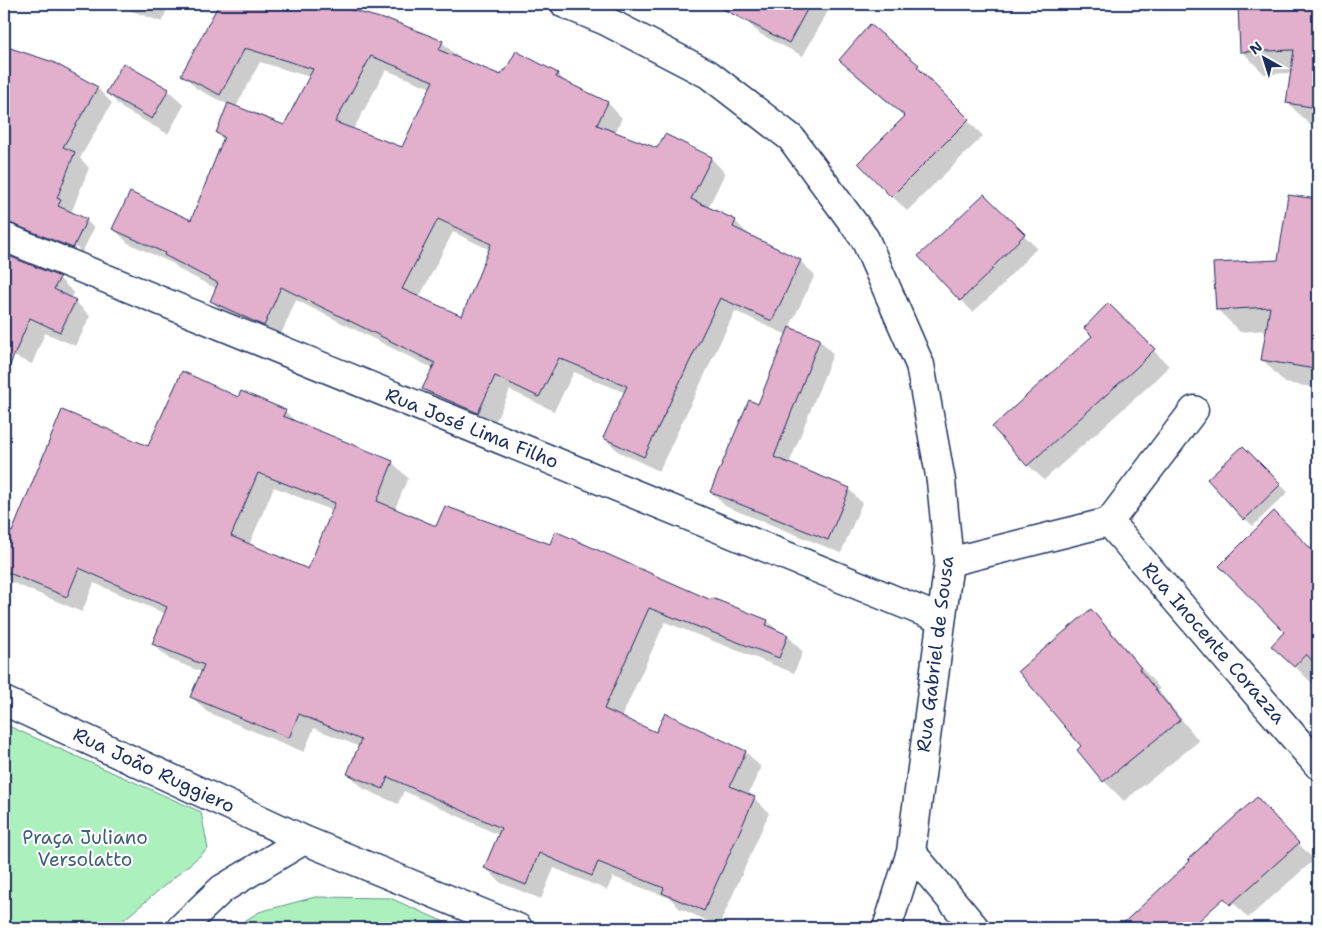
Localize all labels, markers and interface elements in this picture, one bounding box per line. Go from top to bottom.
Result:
north arrow [1240,32,1290,82]
text: N [1246,37,1266,58]
street label: Rua José Lima Filho [382,382,562,474]
street label: Rua Gabriel de Sousa [911,554,959,754]
street label: Rua Inocente Corazza [1137,557,1291,729]
street label: Rua João Ruggiero [69,722,239,818]
park label: Praça Juliano Versolatto [22,825,148,872]

